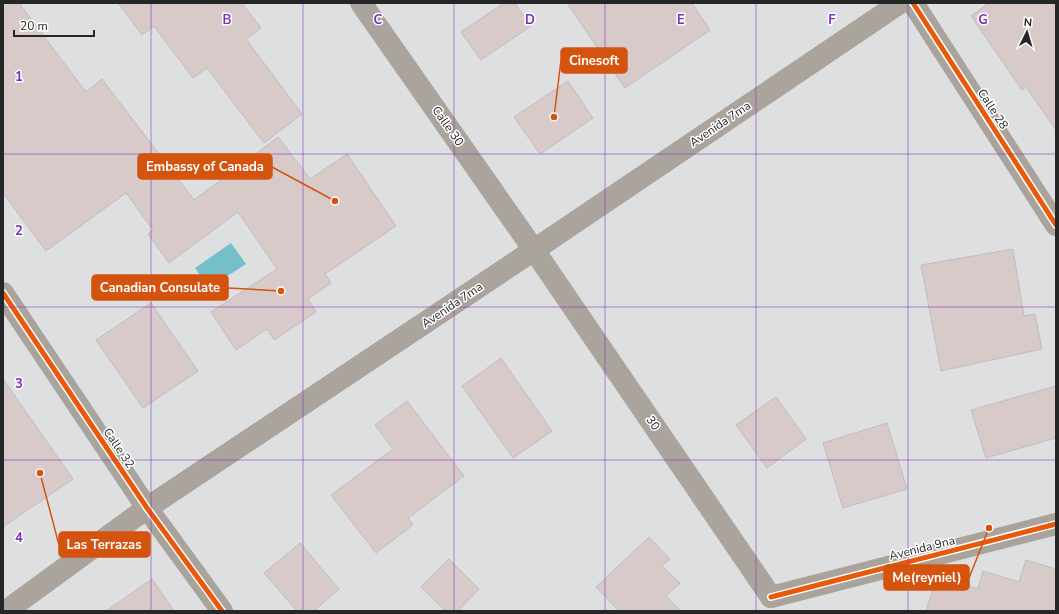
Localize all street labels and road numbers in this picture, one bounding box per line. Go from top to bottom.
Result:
street label: Calle 28 [974,86,1012,132]
street label: Avenida 7ma [686,98,754,150]
street label: Calle 30 [428,103,468,149]
street label: Avenida 7ma [418,279,486,331]
street label: 30 [642,413,664,433]
street label: Calle 32 [100,425,138,471]
street label: Avenida 9na [887,532,957,564]

